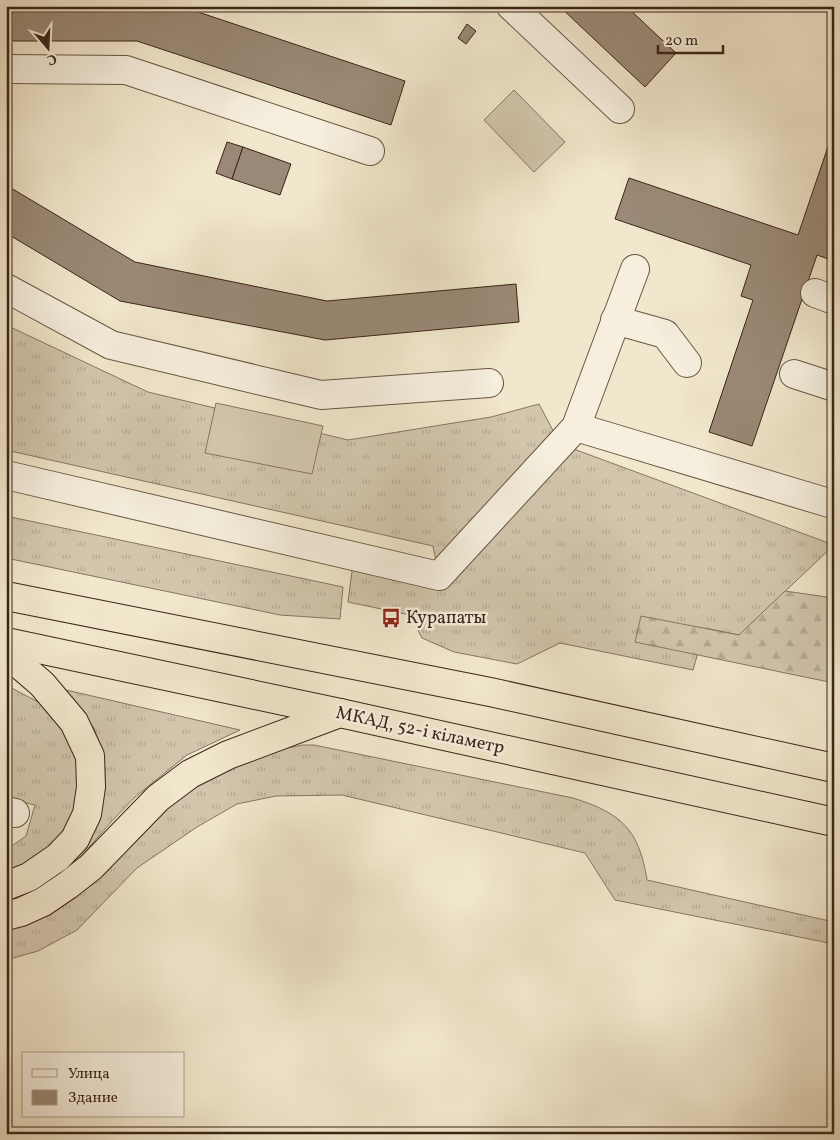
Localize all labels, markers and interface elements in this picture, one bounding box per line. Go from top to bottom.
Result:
north arrow [22,22,72,72]
scale bar [658,22,722,54]
text: 20 m [665,31,698,52]
text: С [44,48,59,69]
place label: Курапаты [406,606,487,631]
bus stop icon: Курапаты [380,607,402,629]
street label: МКАД, 52-і кіламетр [333,701,507,761]
legend [22,1052,185,1118]
text: Улица [68,1064,110,1085]
text: Здание [68,1088,118,1109]

